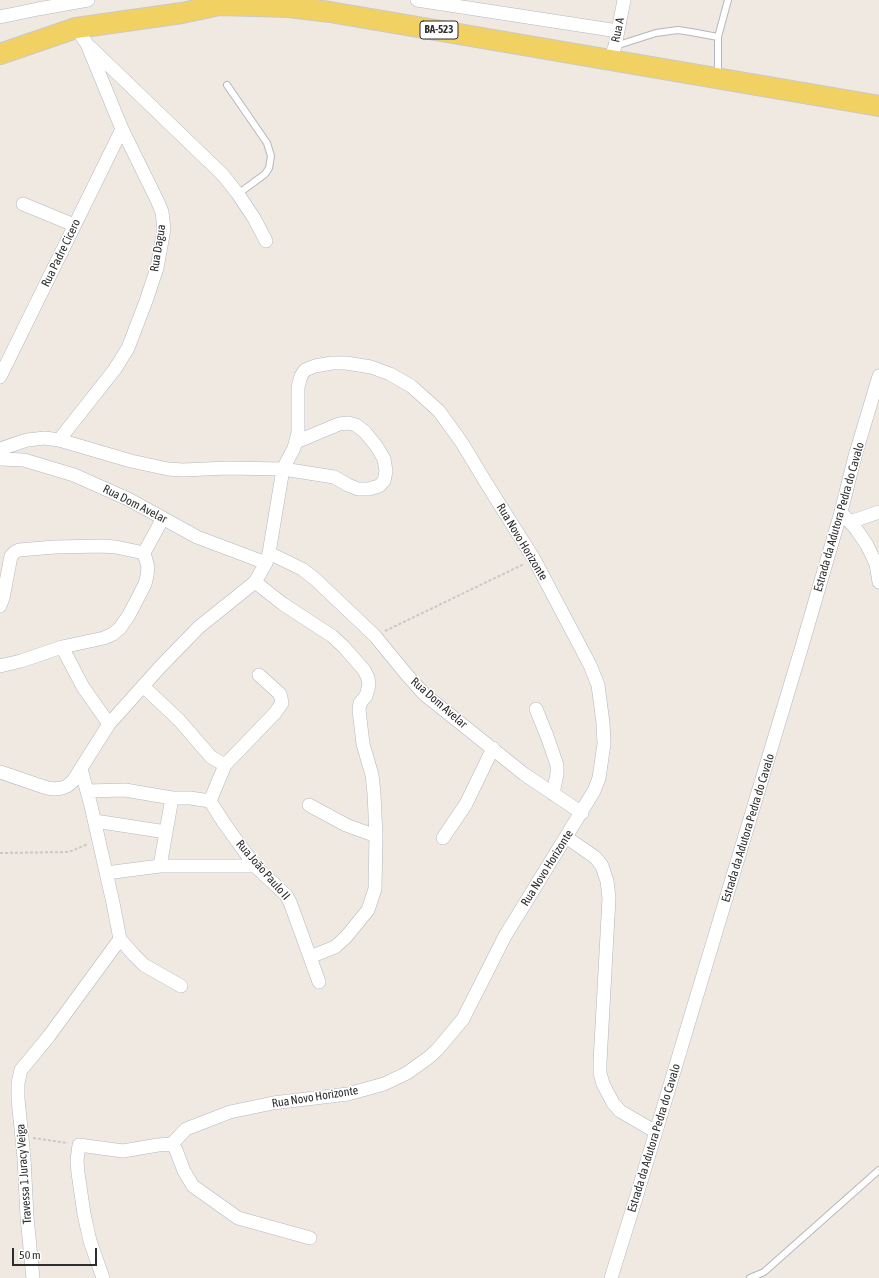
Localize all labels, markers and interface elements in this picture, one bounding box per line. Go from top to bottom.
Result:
street label: Rua A [608,16,628,44]
road number: BA-523 [420,21,458,39]
street label: Rua Padre Cicero [38,217,84,289]
street label: Rua Dagua [147,223,169,273]
street label: Estrada da Adutora Pedra do Cavalo [811,441,867,593]
street label: Rua Dom Avelar [100,482,170,526]
street label: Rua Novo Horizonte [493,501,551,583]
street label: Rua Dom Avelar [408,675,470,731]
street label: Estrada da Adutora Pedra do Cavalo [718,752,778,904]
street label: Rua Novo Horizonte [518,827,576,909]
street label: Rua João Paulo II [233,837,293,903]
street label: Estrada da Adutora Pedra do Cavalo [624,1062,684,1214]
street label: Rua Novo Horizonte [271,1083,359,1111]
street label: Travessa 1 Juracy Veiga [13,1123,35,1225]
scale bar [14,1240,99,1266]
text: 50 m [19,1248,41,1262]

